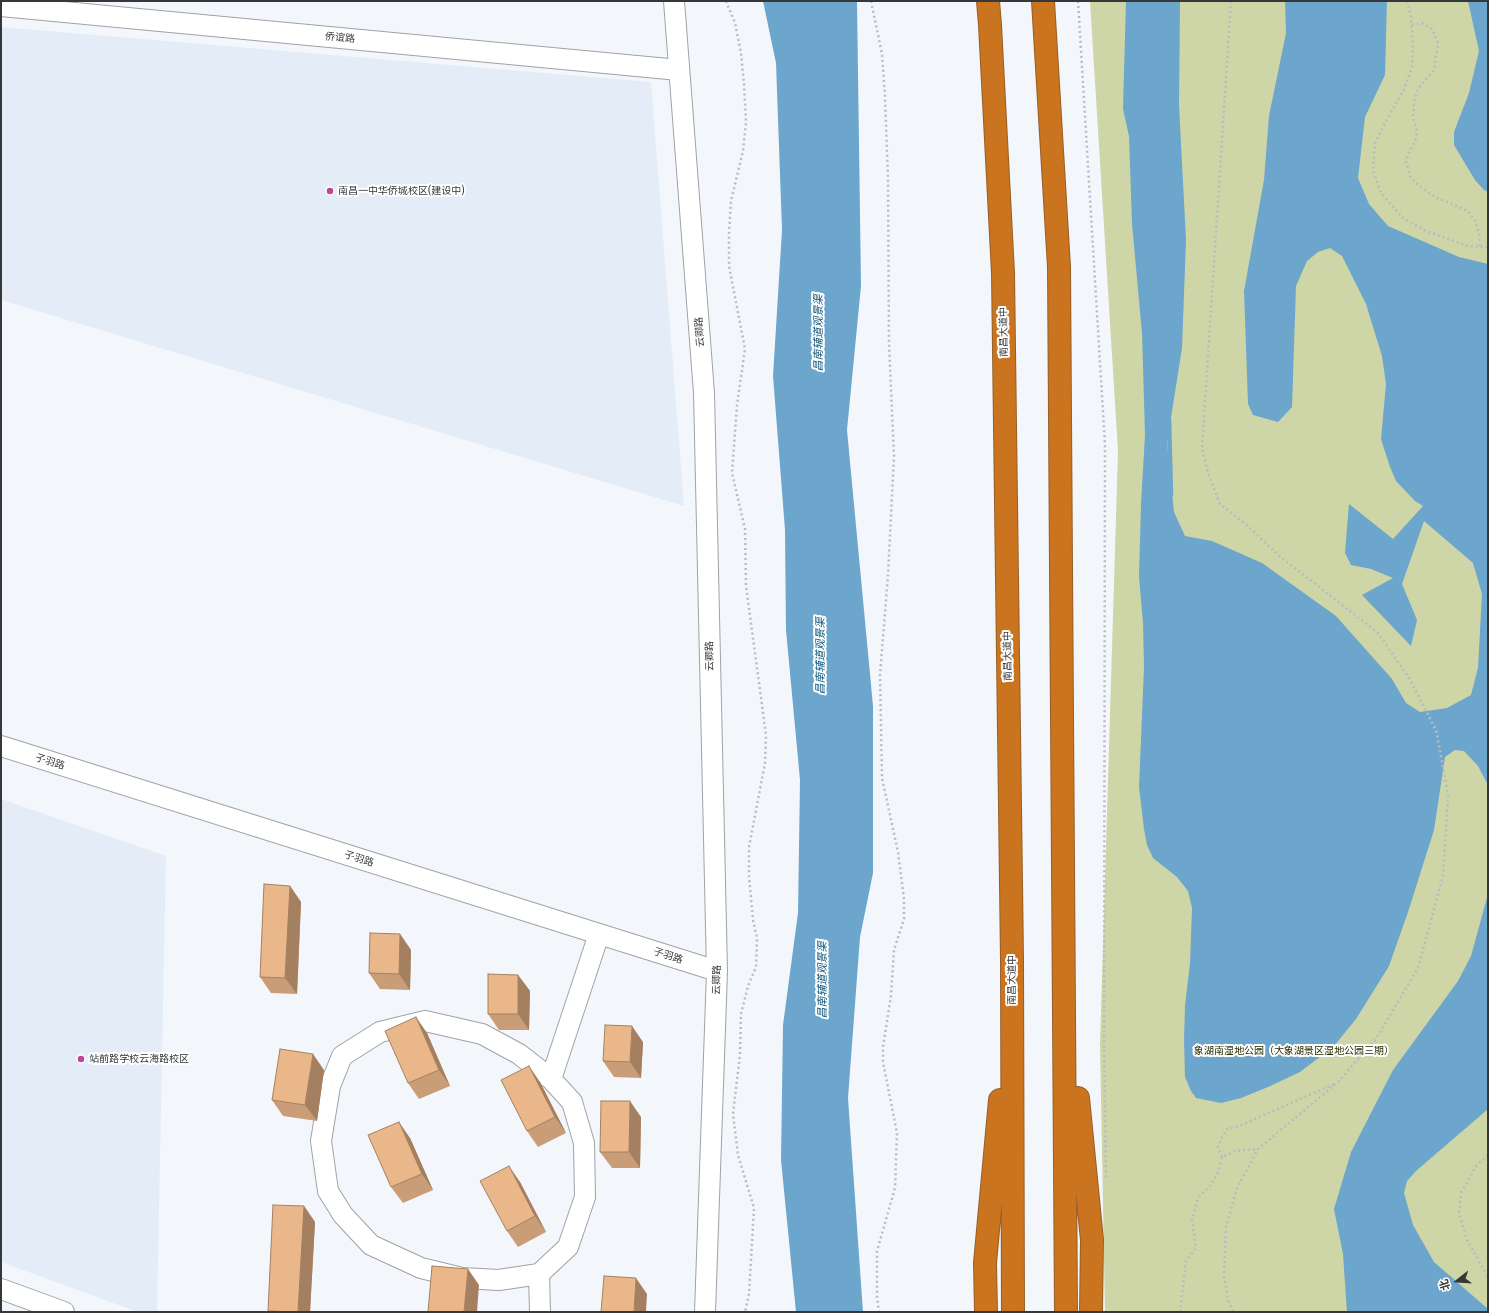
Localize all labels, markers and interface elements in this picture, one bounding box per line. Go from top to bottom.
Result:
street label: 侨谊路 [325,31,355,45]
place label: 南昌一中华侨城校区(建设中) [338,185,464,197]
marker: 南昌一中华侨城校区(建设中) [325,186,335,196]
water label: 昌南辅道观景渠 [812,295,826,371]
street label: 南昌大道中 [998,307,1010,357]
street label: 云卿路 [693,317,707,347]
water label: 昌南辅道观景渠 [814,618,828,694]
street label: 南昌大道中 [1002,631,1014,681]
street label: 云卿路 [704,641,716,671]
street label: 子羽路 [34,752,66,772]
street label: 子羽路 [343,849,375,869]
water label: 昌南辅道观景渠 [816,942,830,1018]
street label: 子羽路 [652,946,684,966]
street label: 南昌大道中 [1006,955,1018,1005]
street label: 云卿路 [711,965,723,995]
park label: 象湖南湿地公园（大象湖景区湿地公园三期） [1194,1045,1394,1057]
place label: 站前路学校云海路校区 [89,1053,189,1065]
marker: 站前路学校云海路校区 [76,1054,86,1064]
north arrow [1437,1261,1477,1301]
text: 北 [1437,1277,1453,1292]

